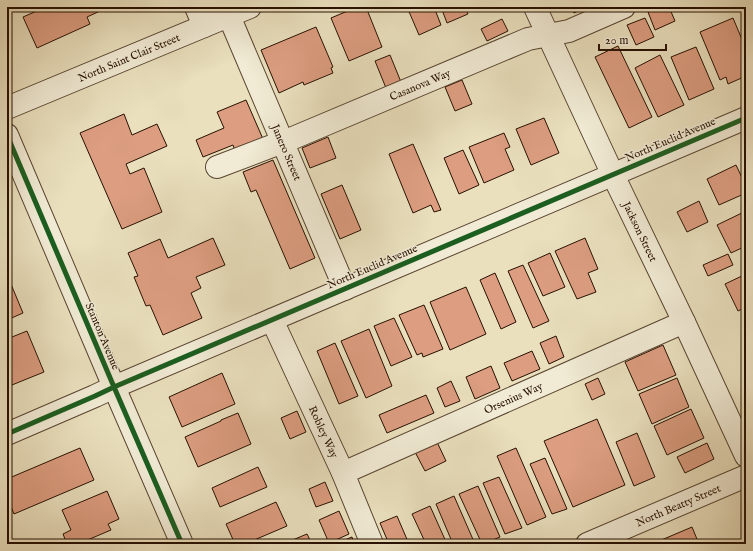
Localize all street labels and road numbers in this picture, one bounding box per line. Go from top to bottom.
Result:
street label: North Saint Clair Street [76,31,183,86]
street label: Casanova Way [388,66,453,105]
street label: North Euclid Avenue [623,115,718,165]
street label: Janero Street [267,121,304,183]
street label: Jackson Street [618,198,660,264]
street label: North Euclid Avenue [325,242,420,292]
street label: Stanton Avenue [82,301,122,372]
street label: Orsenius Way [482,379,546,418]
street label: Robley Way [305,404,341,461]
street label: North Beatty Street [634,482,723,530]

